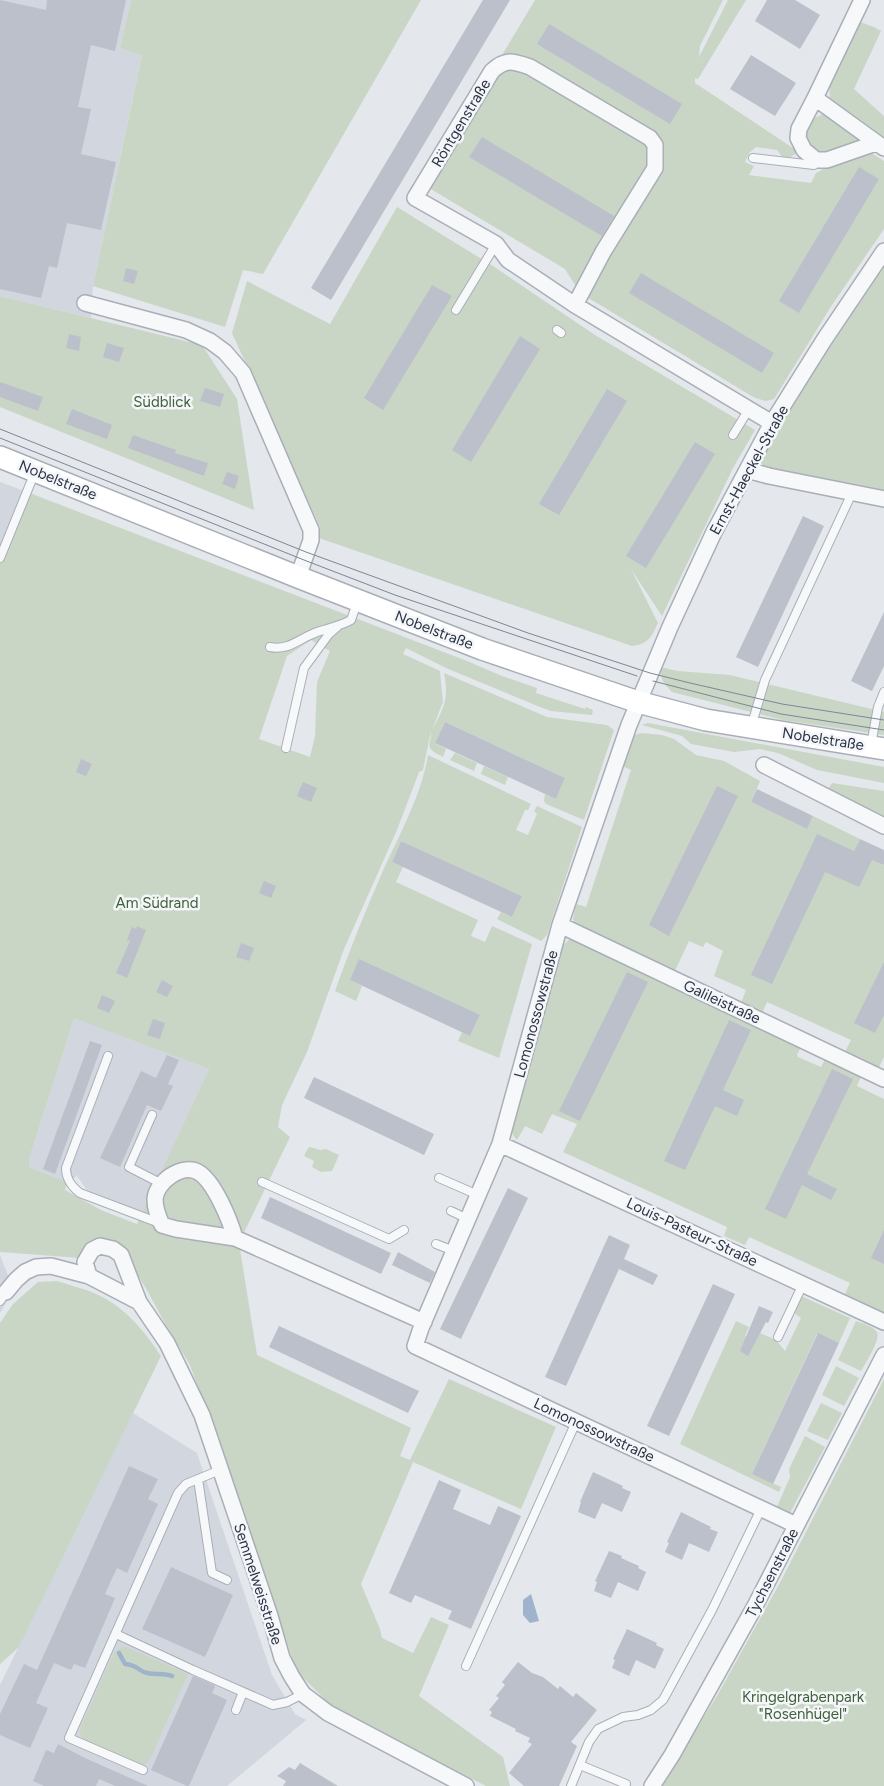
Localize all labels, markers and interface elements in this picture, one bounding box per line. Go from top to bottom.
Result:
street label: Röntgenstraße [428,76,494,170]
park label: Südblick [133,393,191,411]
street label: Ernst-Haeckel-Straße [706,402,792,538]
street label: Nobelstraße [16,456,100,504]
street label: Nobelstraße [392,607,476,653]
street label: Nobelstraße [781,724,865,754]
park label: Am Südrand [116,894,198,912]
street label: Lomonossowstraße [510,948,562,1080]
street label: Galileistraße [681,976,763,1028]
street label: Louis-Pasteur-Straße [624,1194,760,1270]
street label: Lomonossowstraße [531,1394,657,1466]
street label: Semmelweisstraße [230,1521,286,1647]
street label: Tychsenstraße [742,1525,802,1621]
park label: Kringelgrabenpark "Rosenhügel" [742,1688,865,1723]

